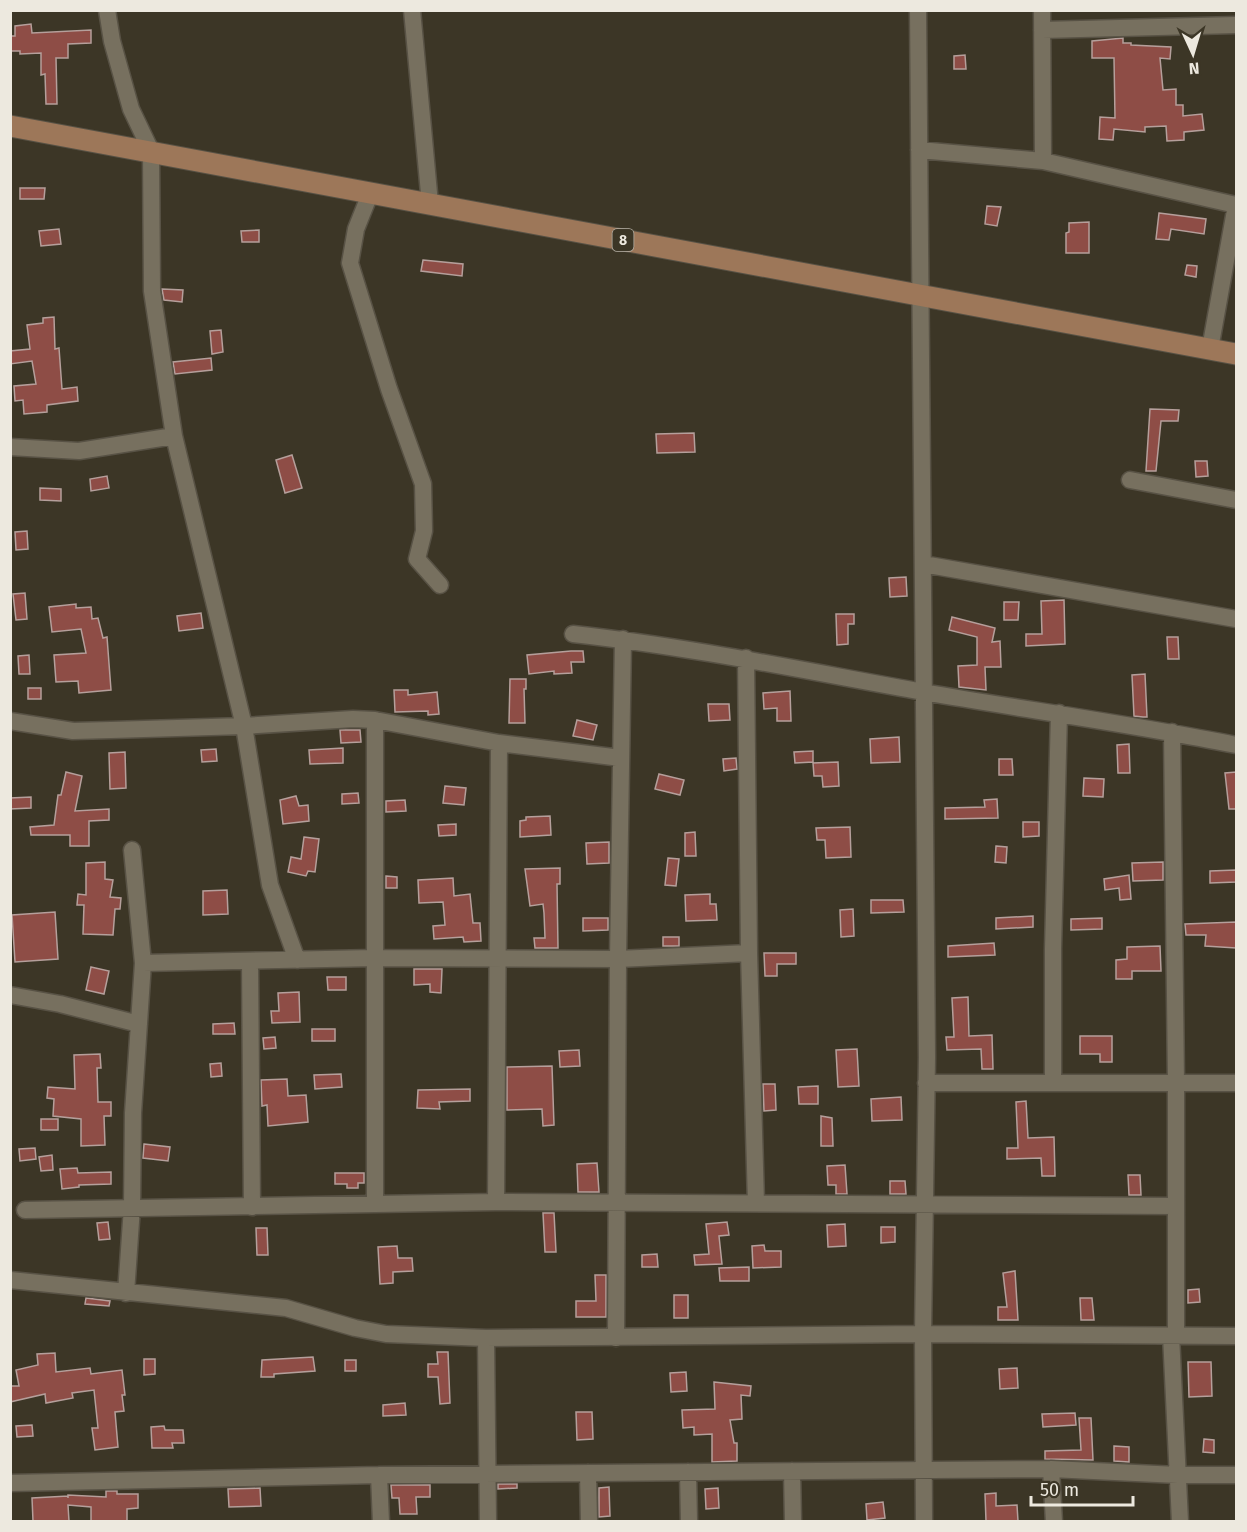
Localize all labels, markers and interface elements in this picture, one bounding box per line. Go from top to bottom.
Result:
north arrow [1163,24,1223,84]
text: N [1188,59,1200,78]
road number: 8 [612,229,634,251]
scale bar [1031,1469,1133,1507]
text: 50 m [1040,1479,1079,1501]

